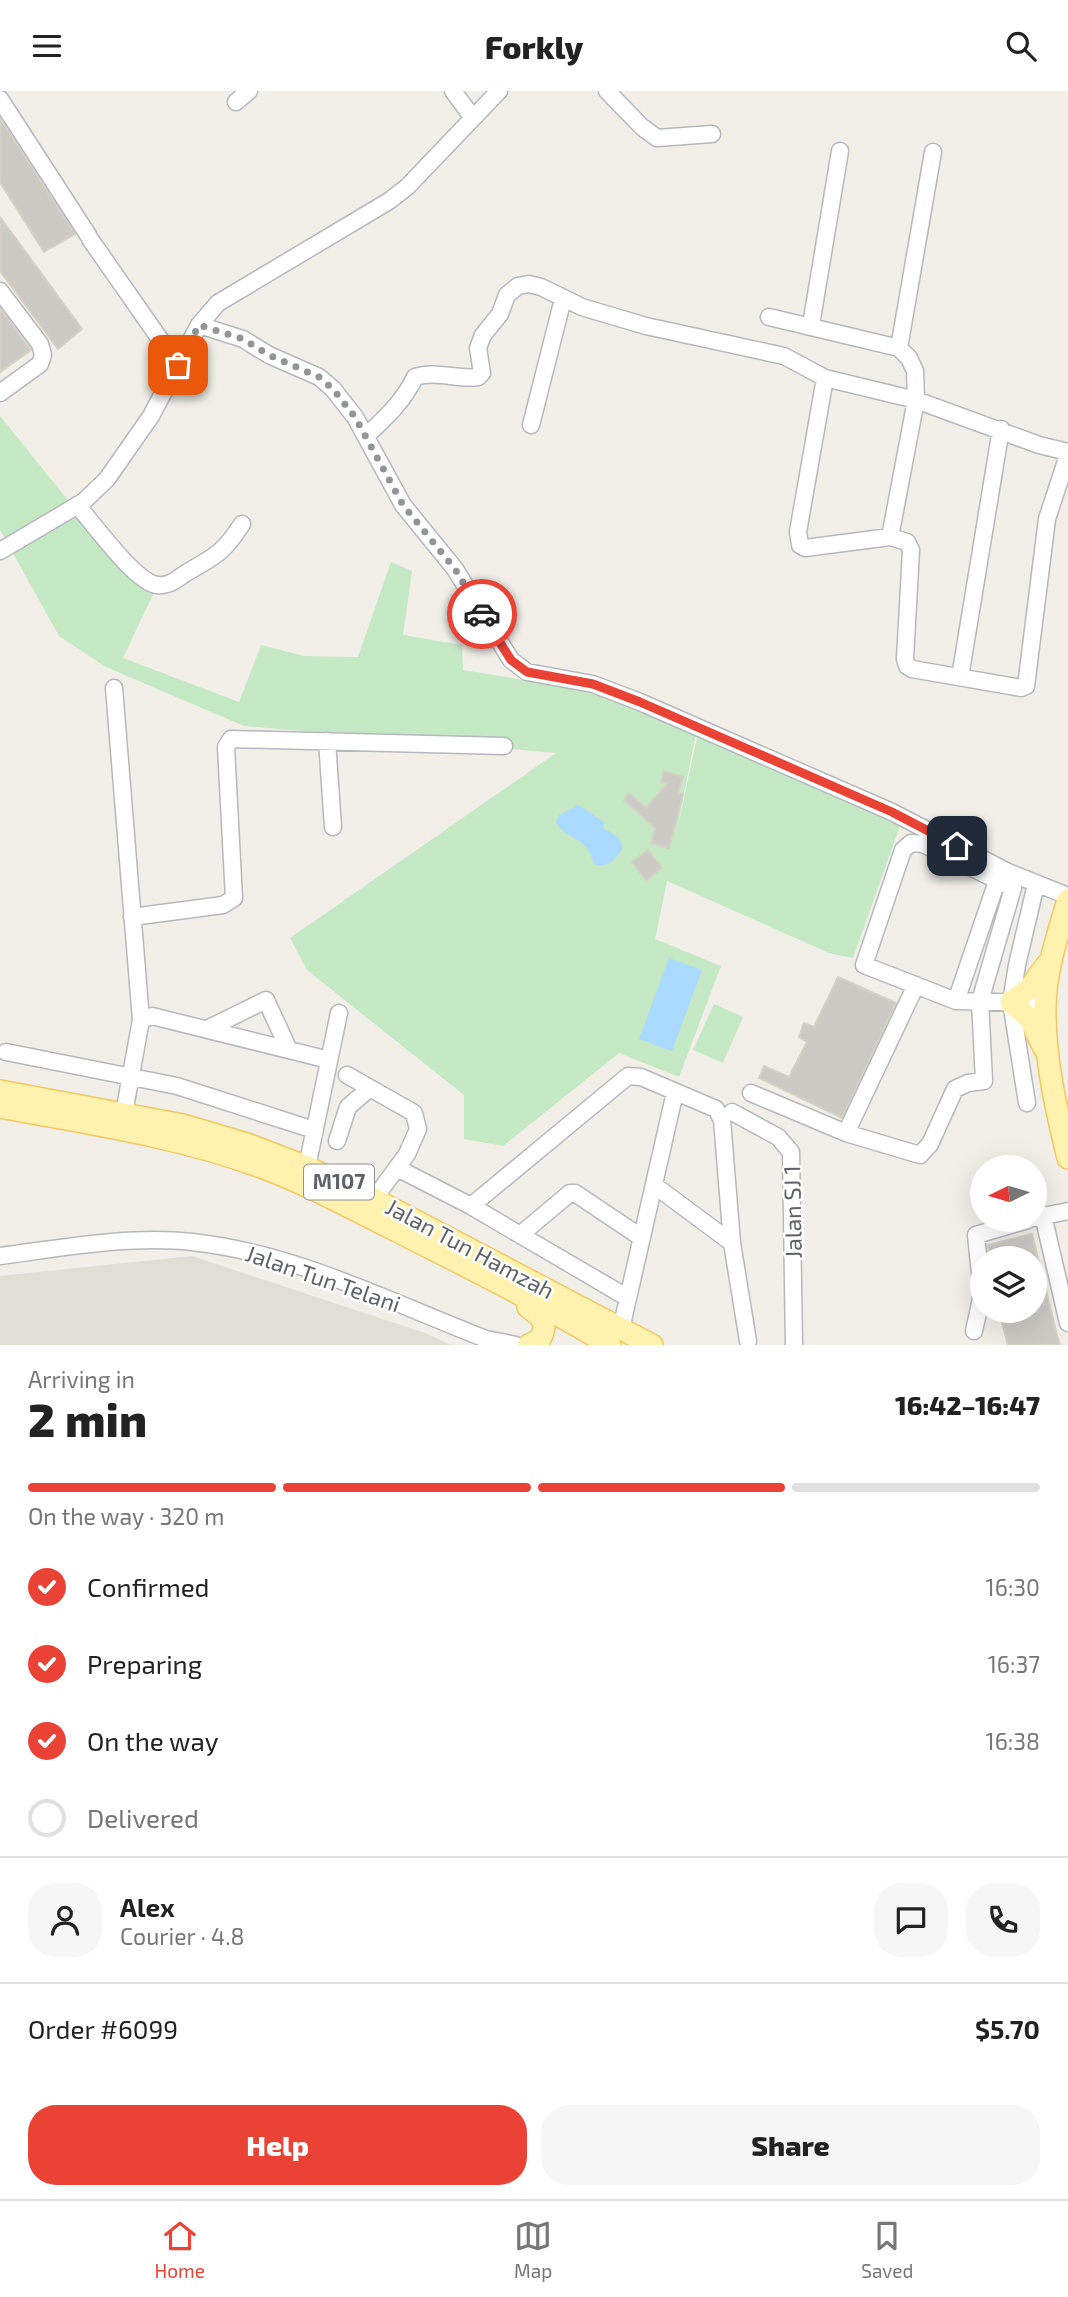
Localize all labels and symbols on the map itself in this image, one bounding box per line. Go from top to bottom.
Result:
pin [148,335,208,395]
courier [447,579,517,649]
pin [927,816,987,876]
north arrow [970,1155,1046,1232]
road number: M107 [304,1165,374,1199]
street label: Jalan SJ 1 [777,1165,807,1259]
street label: Jalan Tun Hamzah [381,1192,559,1304]
street label: Jalan Tun Telani [242,1238,404,1318]

